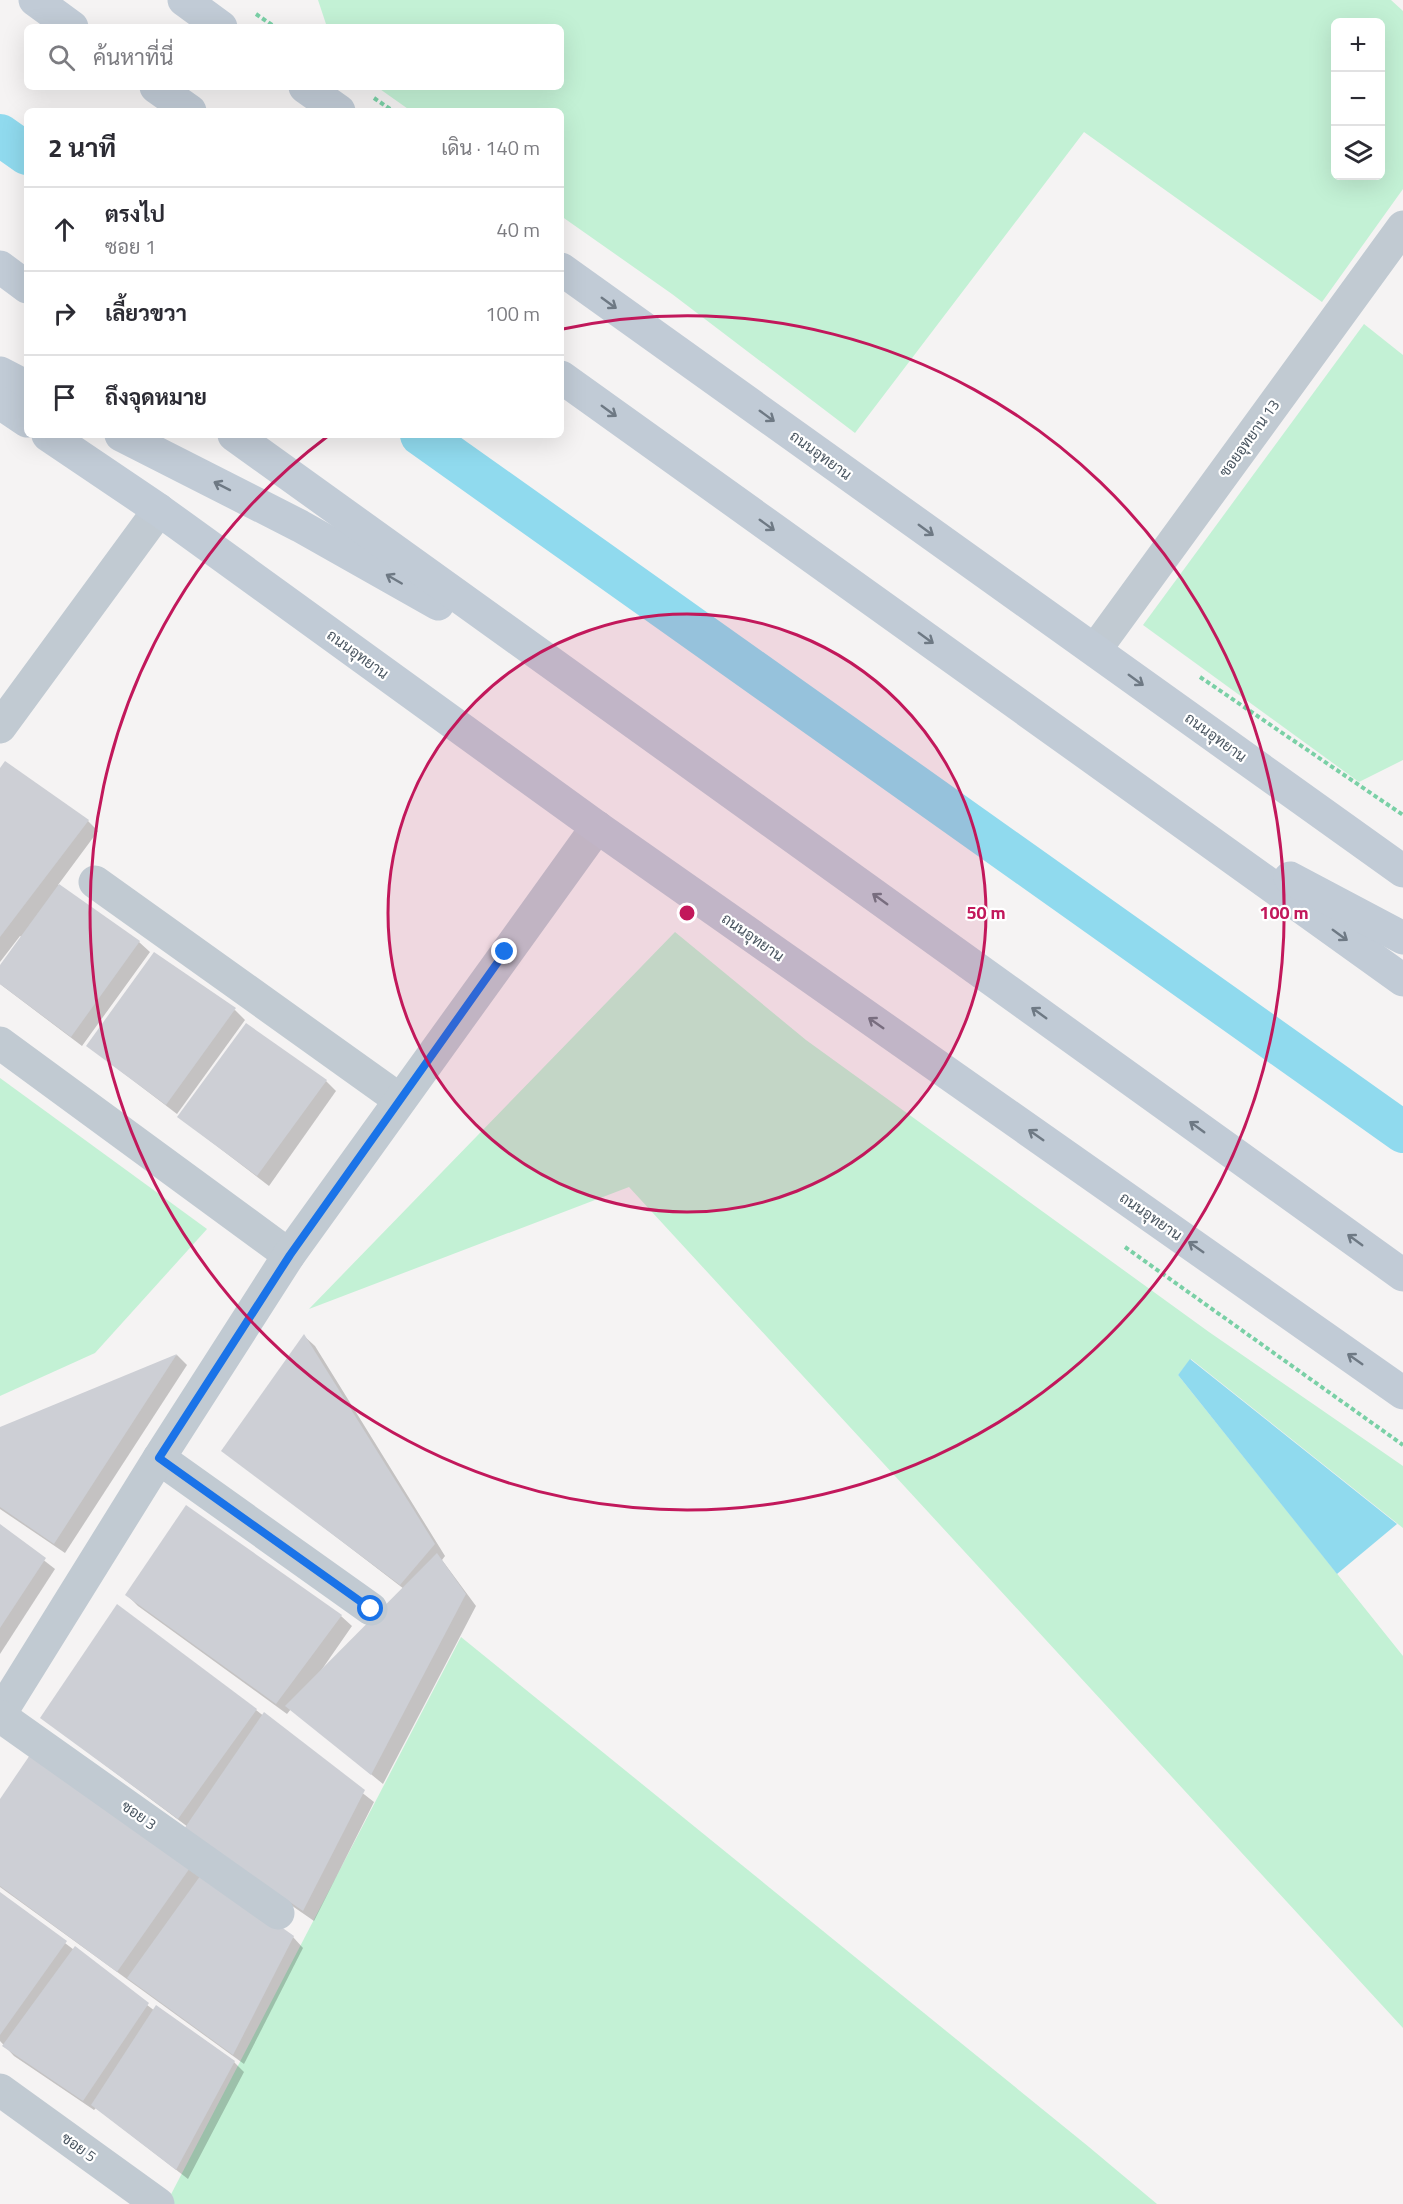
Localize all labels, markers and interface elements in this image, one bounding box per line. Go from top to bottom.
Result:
map controls [1331,18,1385,180]
button: + [1331,18,1385,72]
search box [24,24,564,90]
text: ค้นหาที่นี่ [93,40,173,74]
icon: search [45,41,78,74]
button: − [1331,72,1385,126]
button: layers [1331,126,1385,180]
text: 2 นาที [48,128,116,167]
text: เดิน · 140 m [441,132,540,163]
text: ตรงไป [105,197,165,231]
icon: ahead [48,213,81,246]
text: 40 m [496,214,540,245]
text: ซอย 1 [105,231,156,262]
text: เลี้ยวขวา [105,296,187,330]
icon: right [48,297,81,330]
one-way arrow [600,297,616,309]
text: 100 m [485,298,540,329]
text: ถึงจุดหมาย [105,380,207,414]
icon: arrive [48,381,81,414]
street label: ซอยอุทยาน 13 [1213,395,1285,481]
one-way arrow [600,405,616,417]
one-way arrow [759,410,775,423]
street label: ถนนอุทยาน [785,425,857,485]
one-way arrow [214,480,232,491]
one-way arrow [759,519,775,531]
one-way arrow [918,524,934,536]
one-way arrow [386,573,403,585]
street label: ถนนอุทยาน [322,624,394,684]
one-way arrow [917,632,933,644]
one-way arrow [1128,674,1144,686]
street label: ถนนอุทยาน [1180,707,1252,767]
one-way arrow [873,893,889,905]
text: 50 m [966,899,1006,926]
text: 100 m [1259,899,1309,926]
centre of rings [677,903,697,923]
street label: ถนนอุทยาน [717,907,789,967]
one-way arrow [1332,929,1348,941]
route end [491,938,517,964]
one-way arrow [1031,1007,1047,1019]
one-way arrow [869,1017,885,1029]
one-way arrow [1190,1121,1206,1133]
one-way arrow [1028,1129,1045,1141]
street label: ถนนอุทยาน [1115,1186,1187,1246]
one-way arrow [1348,1234,1364,1247]
one-way arrow [1188,1241,1204,1253]
one-way arrow [1348,1353,1364,1365]
route start [357,1595,383,1621]
street label: ซอย 3 [117,1795,161,1835]
street label: ซอย 5 [57,2126,101,2168]

